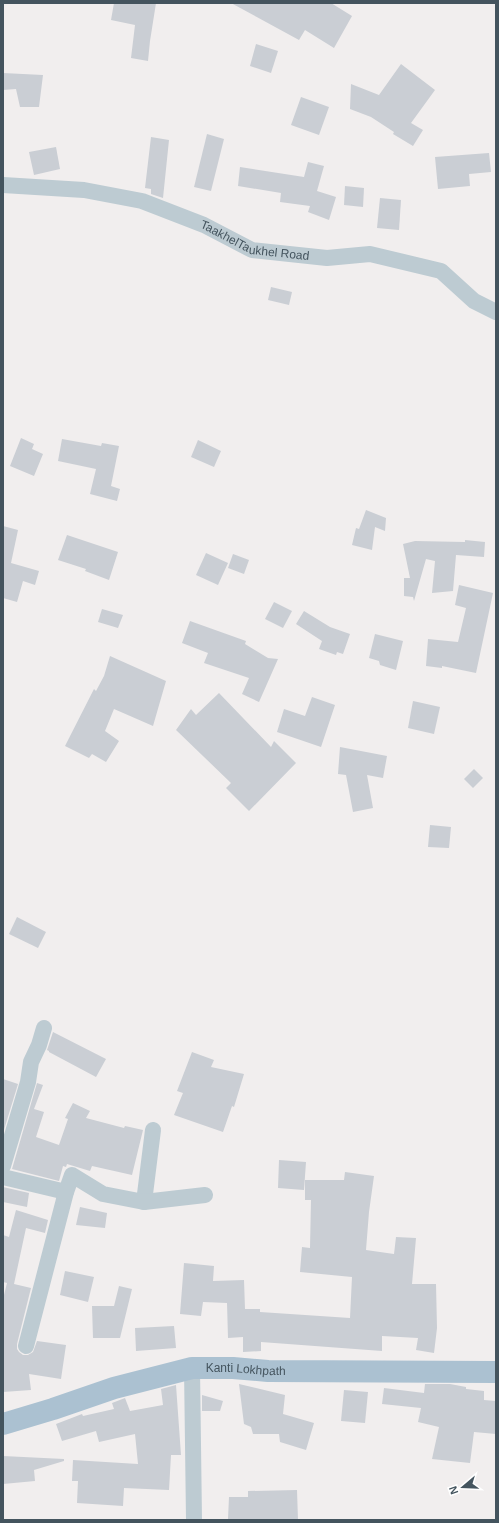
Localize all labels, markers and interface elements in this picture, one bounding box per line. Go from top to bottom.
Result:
street label: TaakhelTaukhel Road [199,217,310,263]
street label: Kanti Lokhpath [206,1361,286,1378]
north arrow [443,1467,483,1507]
text: N [447,1484,461,1496]

